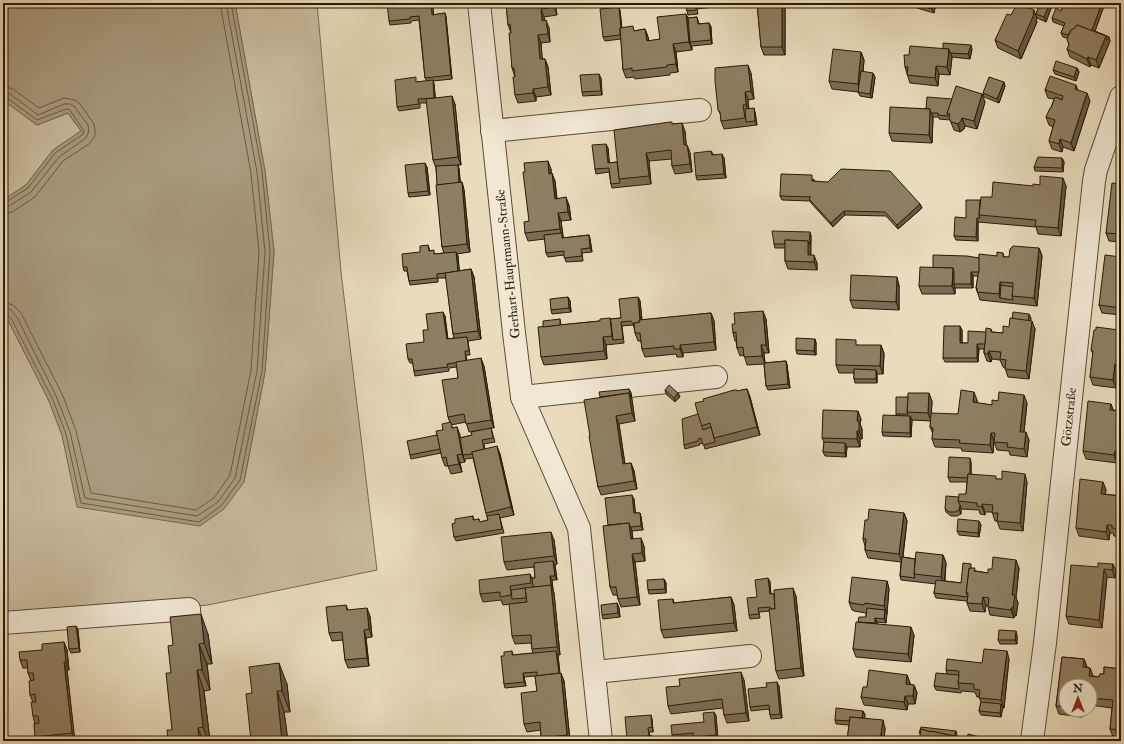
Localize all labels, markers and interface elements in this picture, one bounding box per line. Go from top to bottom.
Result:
street label: Gerhart-Hauptmann-Straße [492,188,525,339]
street label: Götzstraße [1058,386,1080,447]
north arrow [1058,678,1098,718]
text: N [1072,682,1084,695]

